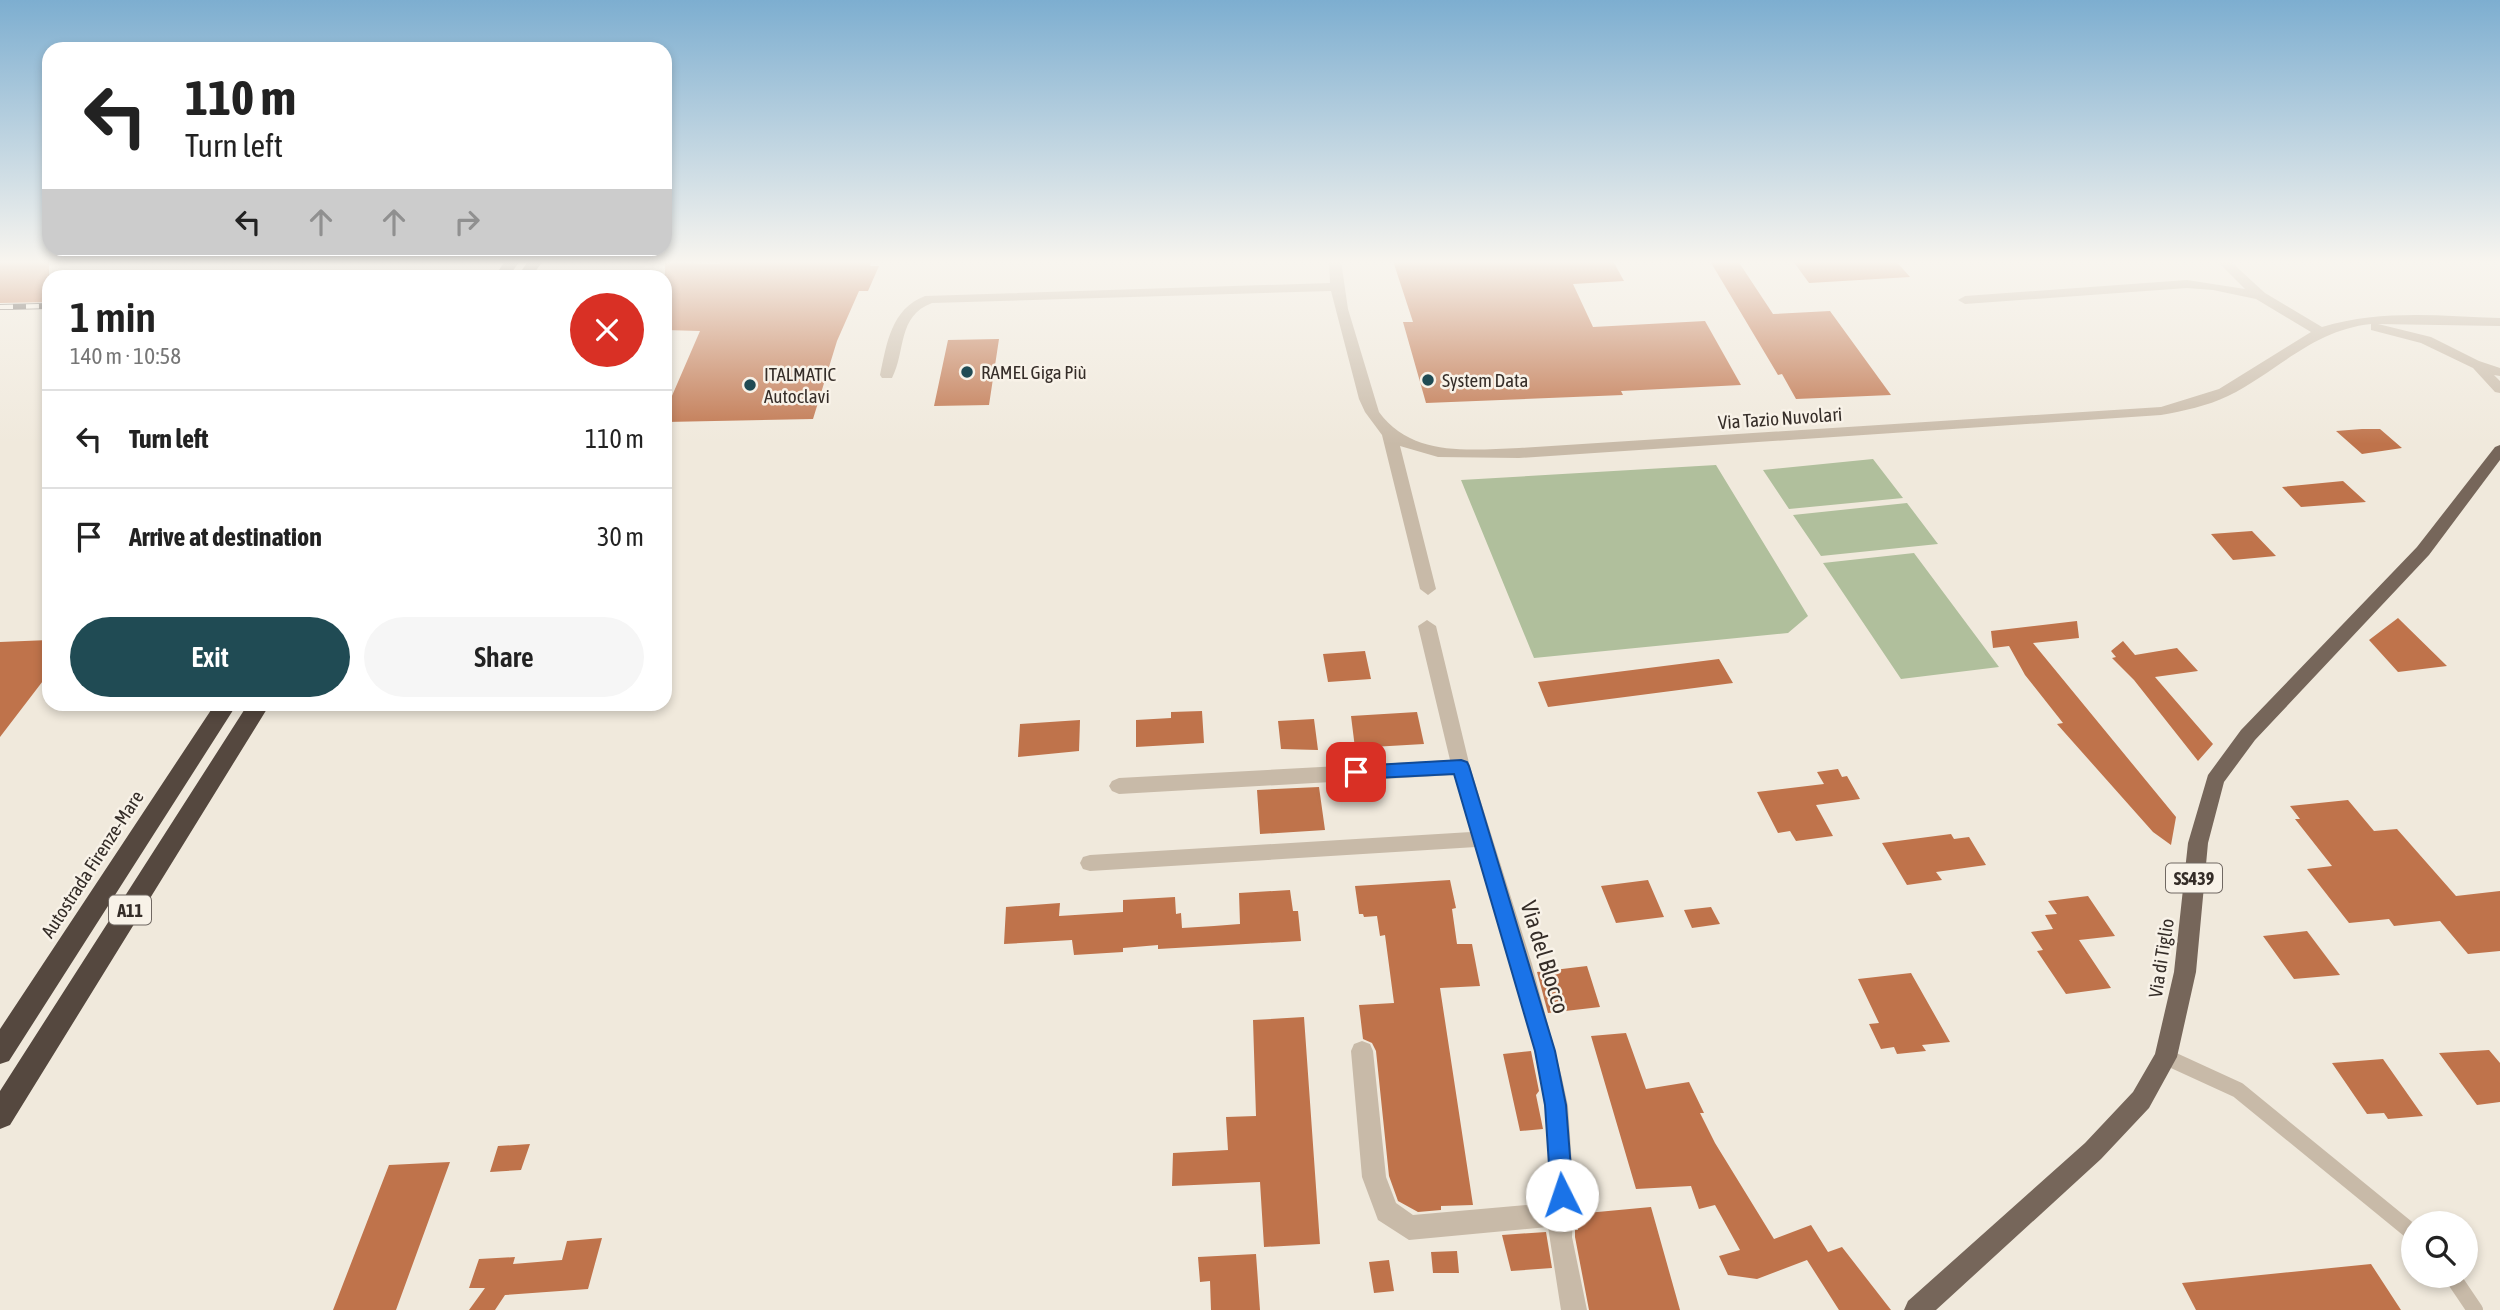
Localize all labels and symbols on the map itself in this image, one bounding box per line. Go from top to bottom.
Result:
place label: RAMEL Giga Più [981,361,1087,383]
place label: ITALMATIC Autoclavi [764,363,837,407]
marker: RAMEL Giga Più [959,364,975,380]
place label: System Data [1442,369,1528,391]
marker: System Data [1420,372,1436,388]
marker: ITALMATIC Autoclavi [742,377,758,393]
street label: Via Tazio Nuvolari [1717,403,1843,433]
pin [1326,742,1386,802]
street label: Autostrada Firenze-Mare [36,786,148,942]
road number: SS439 [2166,864,2222,892]
road number: A11 [109,896,151,925]
street label: Via del Blocco [1516,898,1574,1016]
street label: Via di Tiglio [2144,917,2178,999]
position arrow [1525,1158,1599,1232]

